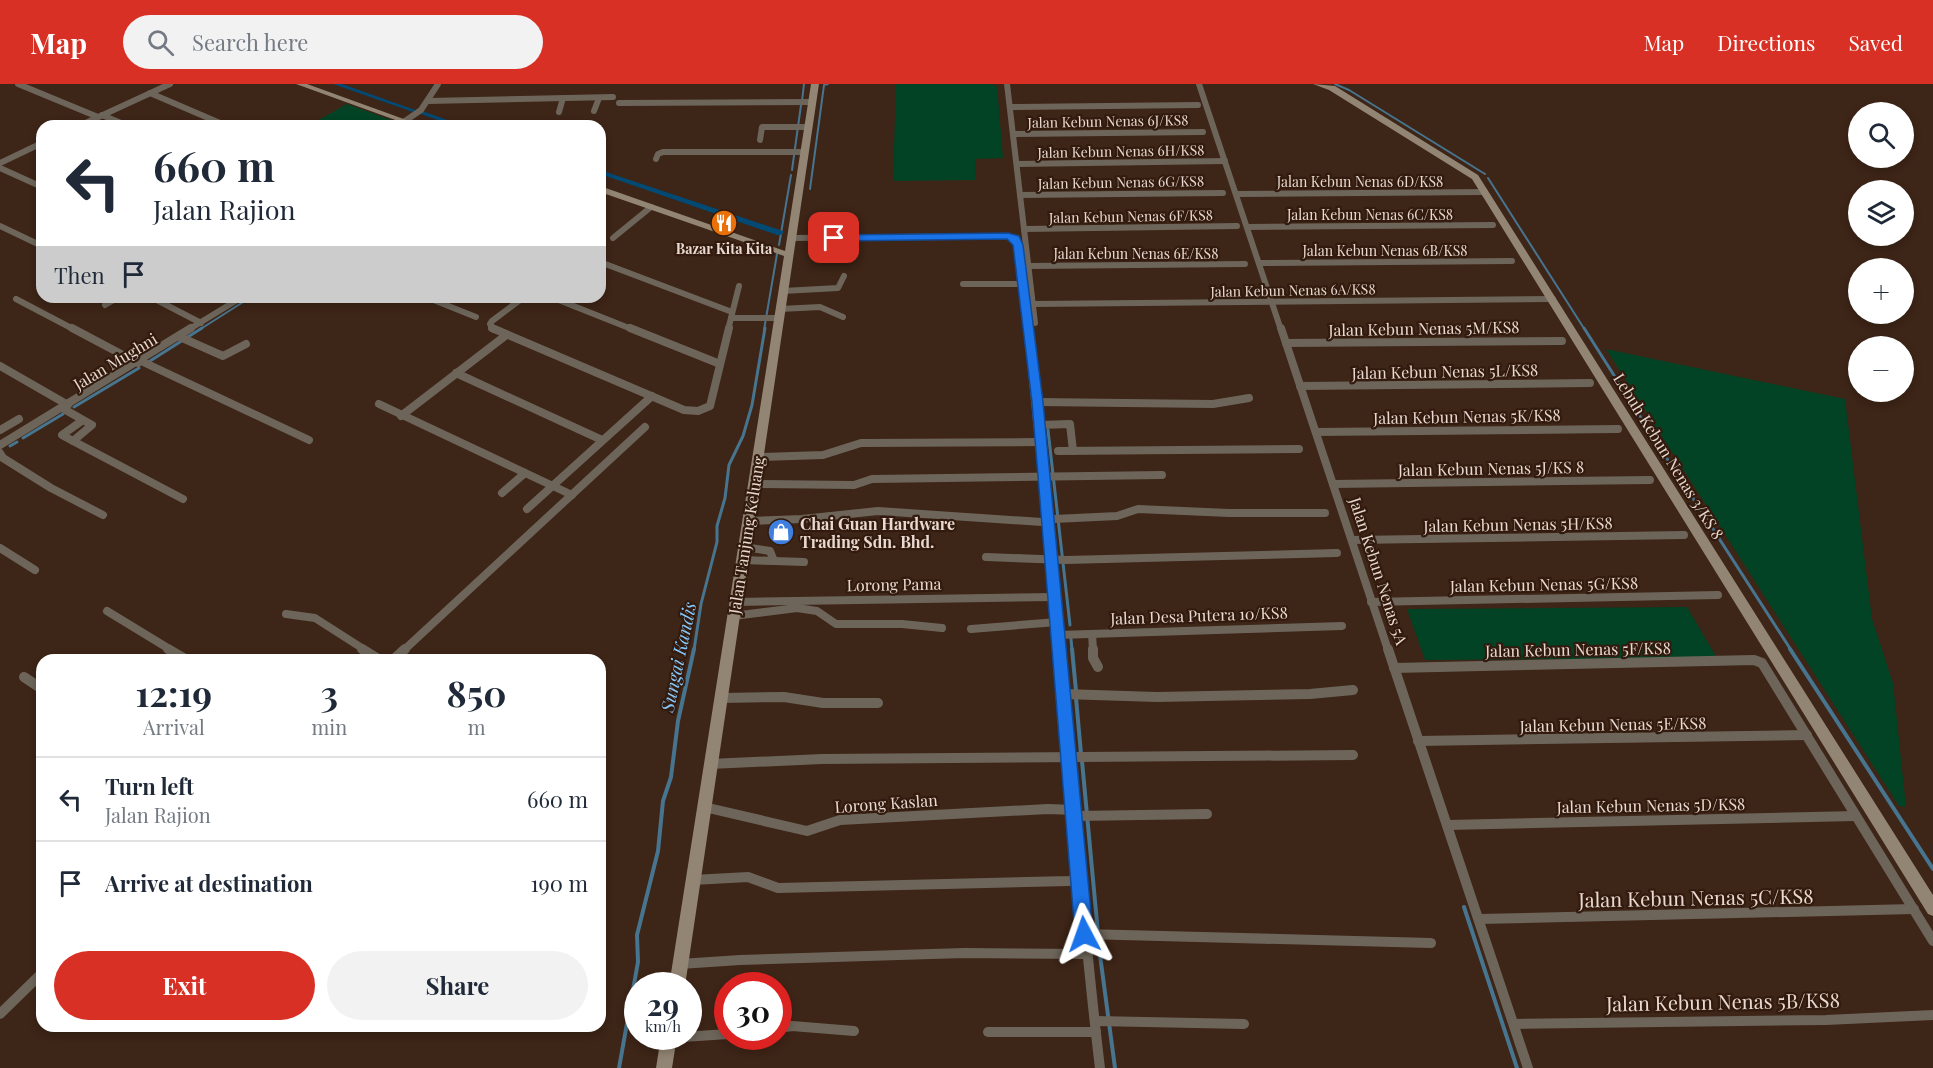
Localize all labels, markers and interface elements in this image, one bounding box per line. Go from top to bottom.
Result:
search box [123,15,543,69]
text: Map [30,24,87,61]
icon: search [144,26,177,59]
text: Search here [192,27,308,57]
text: Map [1643,28,1684,56]
text: Directions [1717,28,1815,56]
text: Saved [1848,28,1903,56]
map controls [1848,102,1914,402]
button: search [1848,102,1914,168]
street label: Jalan Kebun Nenas 6J/KS8 [1026,110,1189,132]
text: 660 m [153,137,275,193]
street label: Jalan Kebun Nenas 6H/KS8 [1036,140,1205,162]
icon: left [54,144,132,222]
street label: Jalan Kebun Nenas 6G/KS8 [1037,171,1204,193]
street label: Jalan Kebun Nenas 6D/KS8 [1276,172,1443,191]
button: layers [1848,180,1914,246]
text: Jalan Rajion [153,191,296,227]
street label: Jalan Kebun Nenas 6F/KS8 [1048,205,1213,227]
street label: Jalan Kebun Nenas 6C/KS8 [1286,205,1453,224]
restaurant icon: Bazar Kita Kita [709,208,739,238]
pin [808,212,859,263]
icon: arrive [817,221,850,254]
place label: Bazar Kita Kita [676,239,773,258]
street label: Jalan Kebun Nenas 6B/KS8 [1301,241,1468,260]
street label: Jalan Kebun Nenas 6E/KS8 [1053,244,1218,263]
icon: arrive [117,258,150,291]
button: + [1848,258,1914,324]
text: Then [54,260,105,290]
street label: Jalan Kebun Nenas 6A/KS8 [1209,279,1376,301]
street label: Jalan Kebun Nenas 5M/KS8 [1327,316,1520,340]
street label: Jalan Mughni [68,328,161,395]
button: − [1848,336,1914,402]
street label: Jalan Kebun Nenas 5L/KS8 [1351,359,1538,383]
street label: Lebuh Kebun Nenas 3/KS 8 [1609,369,1729,543]
street label: Jalan Kebun Nenas 5K/KS8 [1372,404,1561,428]
street label: Jalan Tanjung Keluang [723,454,769,616]
street label: Jalan Kebun Nenas 5J/KS 8 [1397,456,1584,480]
street label: Jalan Kebun Nenas 5A [1345,494,1413,648]
street label: Jalan Kebun Nenas 5H/KS8 [1422,512,1613,536]
place label: Chai Guan Hardware Trading Sdn. Bhd. [800,513,955,552]
shop icon: Chai Guan Hardware Trading Sdn. Bhd. [766,517,796,547]
street label: Jalan Kebun Nenas 5G/KS8 [1449,572,1638,596]
street label: Lorong Pama [846,573,942,595]
water label: Sungai Kandis [654,600,701,715]
street label: Jalan Desa Putera 10/KS8 [1109,601,1288,629]
street label: Jalan Kebun Nenas 5F/KS8 [1484,637,1671,661]
text: 12:19 [135,668,212,716]
text: 3 [321,668,338,716]
text: 850 [447,668,507,716]
street label: Jalan Kebun Nenas 5E/KS8 [1518,712,1707,736]
text: Arrival [143,713,205,740]
text: min [312,713,347,740]
text: m [468,713,485,740]
text: Turn left [105,771,194,801]
icon: left [54,783,87,816]
text: 660 m [527,784,588,814]
street label: Lorong Kaslan [834,789,939,817]
street label: Jalan Kebun Nenas 5D/KS8 [1555,793,1746,817]
text: Jalan Rajion [105,801,211,828]
icon: arrive [54,867,87,900]
text: Arrive at destination [105,868,313,898]
text: 190 m [530,868,588,898]
street label: Jalan Kebun Nenas 5C/KS8 [1577,881,1814,913]
position arrow [1052,902,1116,966]
button: Exit [54,951,315,1020]
button: Share [327,951,588,1020]
speed limit sign: 30 [714,972,792,1050]
text: 29 [647,984,679,1024]
street label: Jalan Kebun Nenas 5B/KS8 [1605,985,1840,1017]
text: km/h [645,1016,681,1036]

